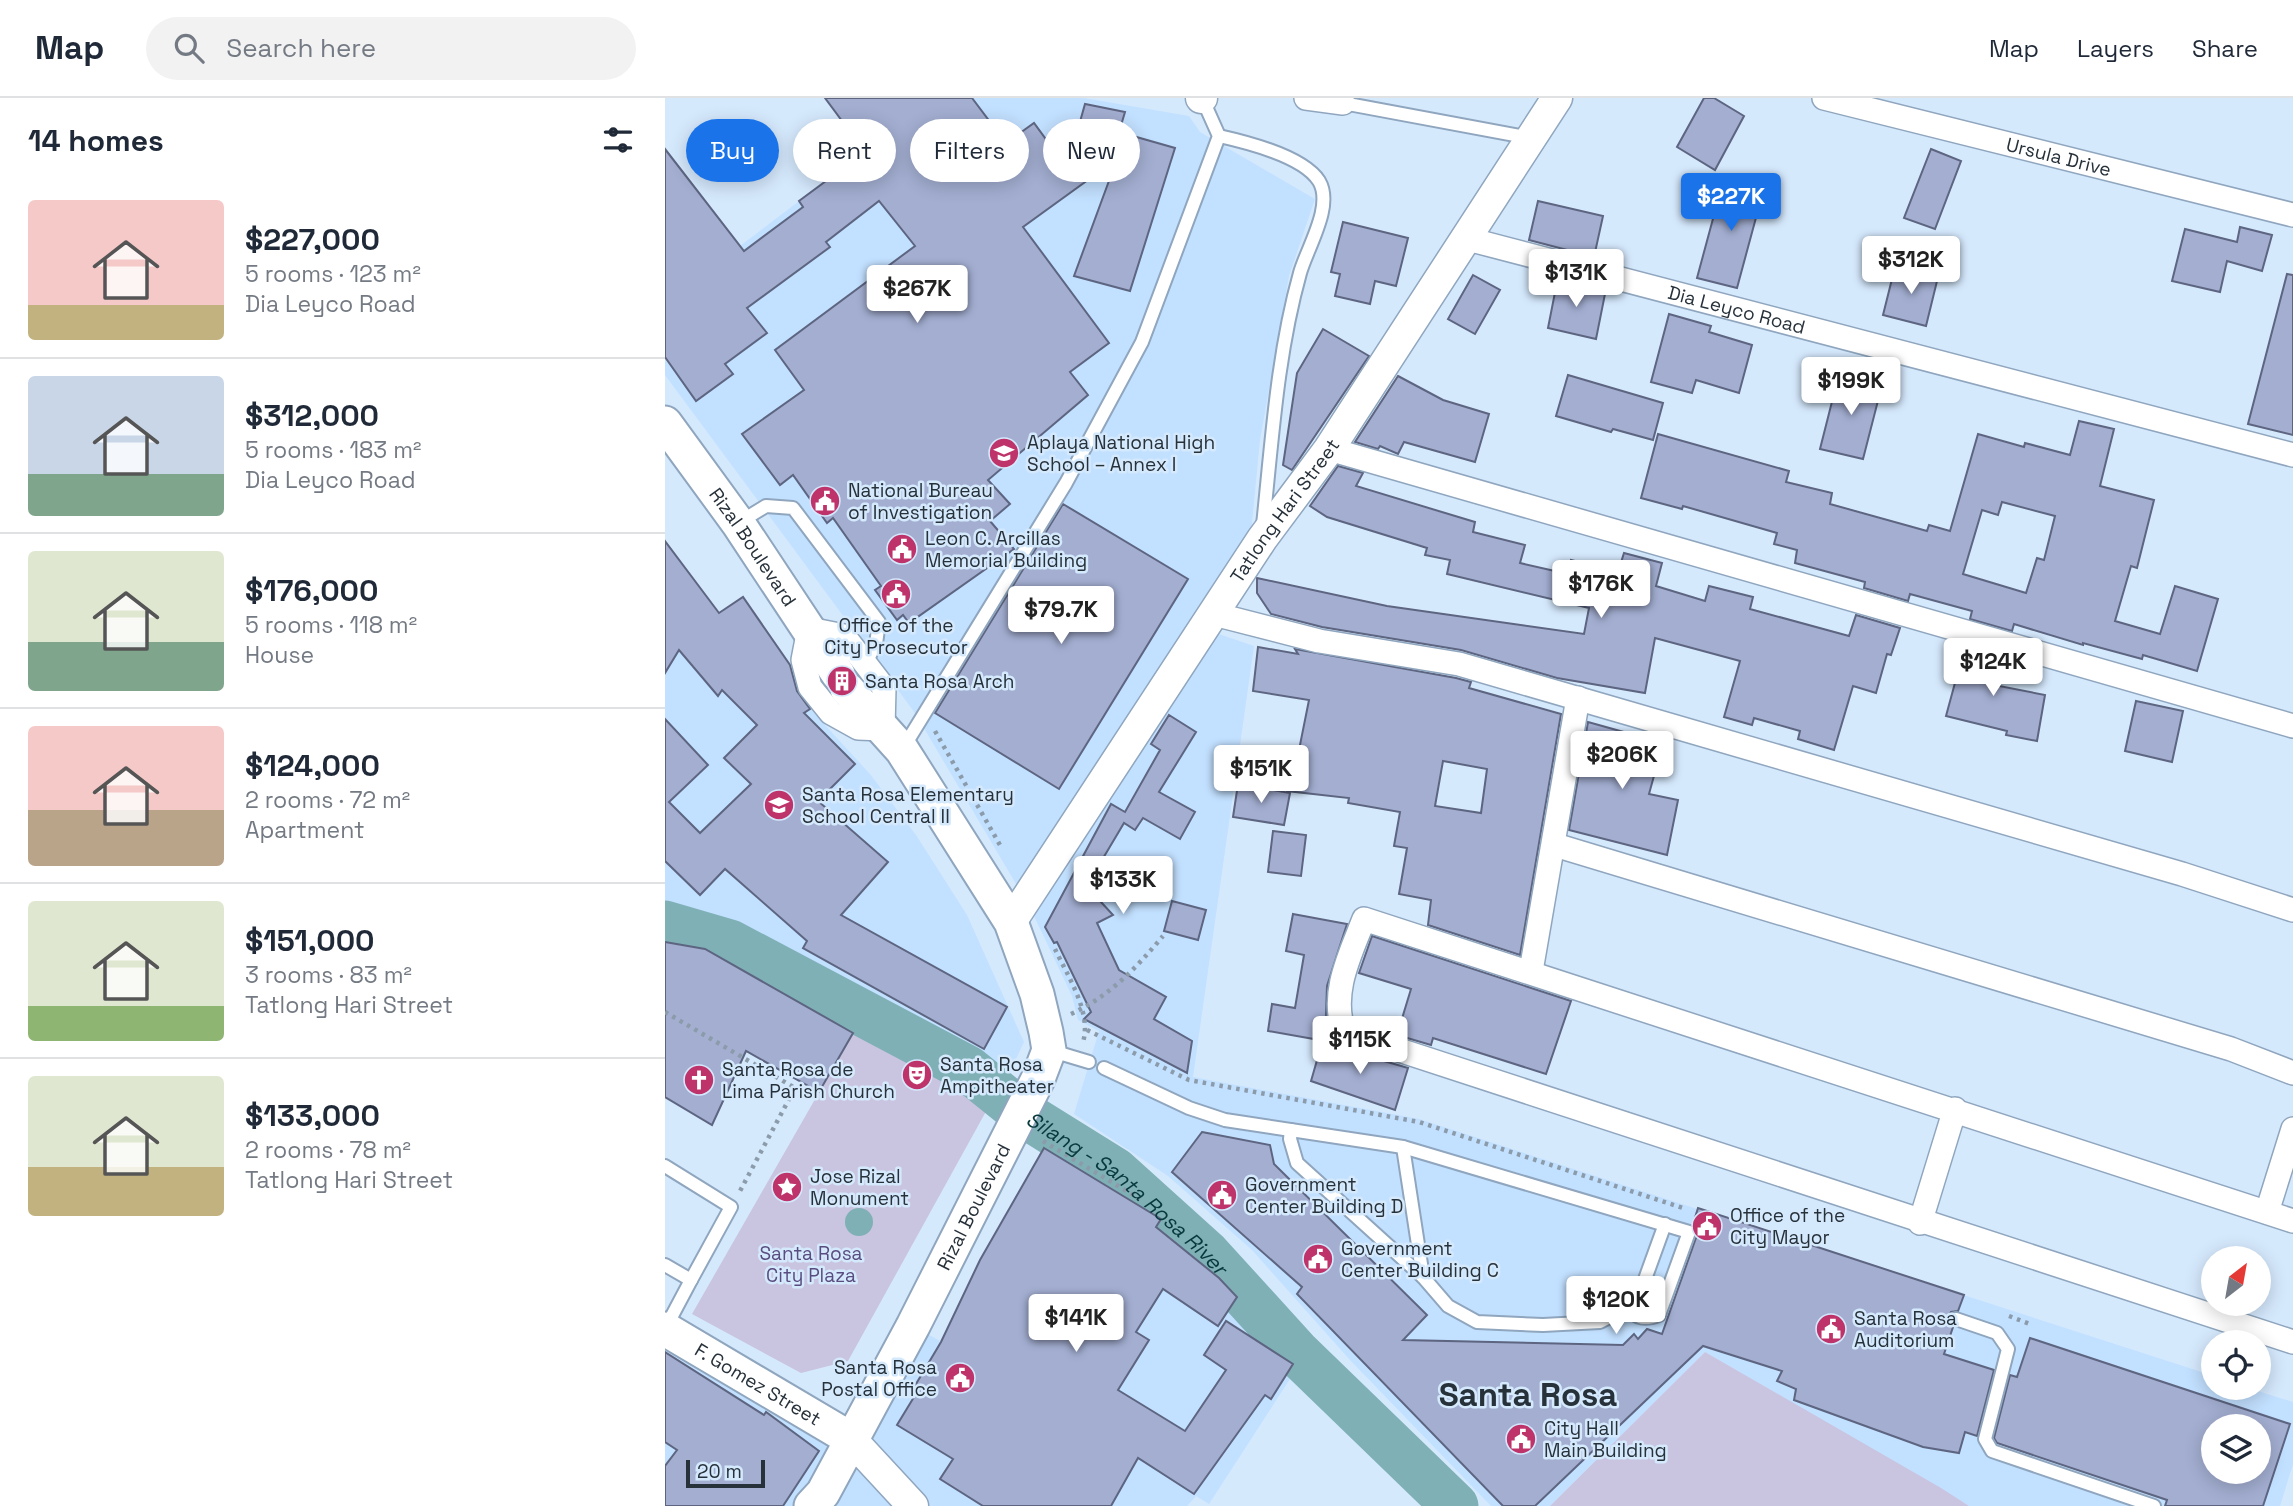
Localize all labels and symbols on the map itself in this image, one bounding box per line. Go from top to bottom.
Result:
street label: Ursula Drive [2004,132,2114,182]
pin: $227K [1682,174,1780,233]
pin: $312K [1862,236,1960,296]
pin: $131K [1527,250,1625,309]
pin: $267K [868,266,966,325]
street label: Dia Leyco Road [1665,280,1808,340]
pin: $199K [1802,358,1900,417]
place label: Aplaya National High School – Annex I [1027,430,1215,477]
street label: Tatlong Hari Street [1225,434,1345,588]
school or university icon: Aplaya National High School – Annex I [987,436,1021,470]
place label: National Bureau of Investigation [848,478,993,525]
street label: Rizal Boulevard [703,483,802,611]
public building icon: National Bureau of Investigation [808,484,842,518]
place label: Leon C. Arcillas Memorial Building [925,526,1087,573]
public building icon: Leon C. Arcillas Memorial Building [885,532,919,566]
pin: $176K [1552,560,1650,620]
public building icon: Office of the City Prosecutor [879,577,913,611]
pin: $79.7K [1004,587,1118,646]
place label: Office of the City Prosecutor [824,613,968,660]
pin: $124K [1944,638,2042,698]
building icon: Santa Rosa Arch [825,664,859,698]
place label: Santa Rosa Arch [865,669,1014,694]
pin: $206K [1573,732,1671,791]
pin: $151K [1212,746,1310,805]
place label: Santa Rosa Elementary School Central II [802,782,1014,829]
school or university icon: Santa Rosa Elementary School Central II [762,788,796,822]
pin: $133K [1074,856,1172,916]
pin: $115K [1311,1016,1409,1076]
place label: Santa Rosa Ampitheater [940,1052,1054,1099]
place label: Santa Rosa de Lima Parish Church [722,1057,895,1104]
theatre icon: Santa Rosa Ampitheater [900,1058,934,1092]
church icon: Santa Rosa de Lima Parish Church [682,1063,716,1097]
water label: Silang - Santa Rosa River [1021,1105,1235,1282]
street label: Rizal Boulevard [931,1140,1016,1274]
place label: Jose Rizal Monument [810,1164,909,1211]
place icon: Jose Rizal Monument [770,1170,804,1204]
place label: Government Center Building D [1245,1172,1403,1219]
public building icon: Government Center Building D [1205,1178,1239,1212]
place label: Office of the City Mayor [1730,1203,1845,1250]
public building icon: Office of the City Mayor [1690,1209,1724,1243]
place label: Government Center Building C [1341,1236,1499,1283]
park label: Santa Rosa City Plaza [759,1241,863,1288]
public building icon: Government Center Building C [1301,1242,1335,1276]
north arrow [2201,1246,2271,1316]
pin: $120K [1567,1276,1665,1336]
pin: $141K [1027,1294,1125,1354]
place label: Santa Rosa Auditorium [1854,1306,1957,1353]
public building icon: Santa Rosa Auditorium [1814,1312,1848,1346]
street label: F. Gomez Street [690,1337,825,1431]
place label: Santa Rosa Postal Office [821,1355,937,1402]
public building icon: Santa Rosa Postal Office [943,1361,977,1395]
district label: Santa Rosa [1439,1374,1617,1416]
place label: City Hall Main Building [1544,1416,1667,1463]
public building icon: City Hall Main Building [1504,1422,1538,1456]
scale bar [686,1457,765,1489]

